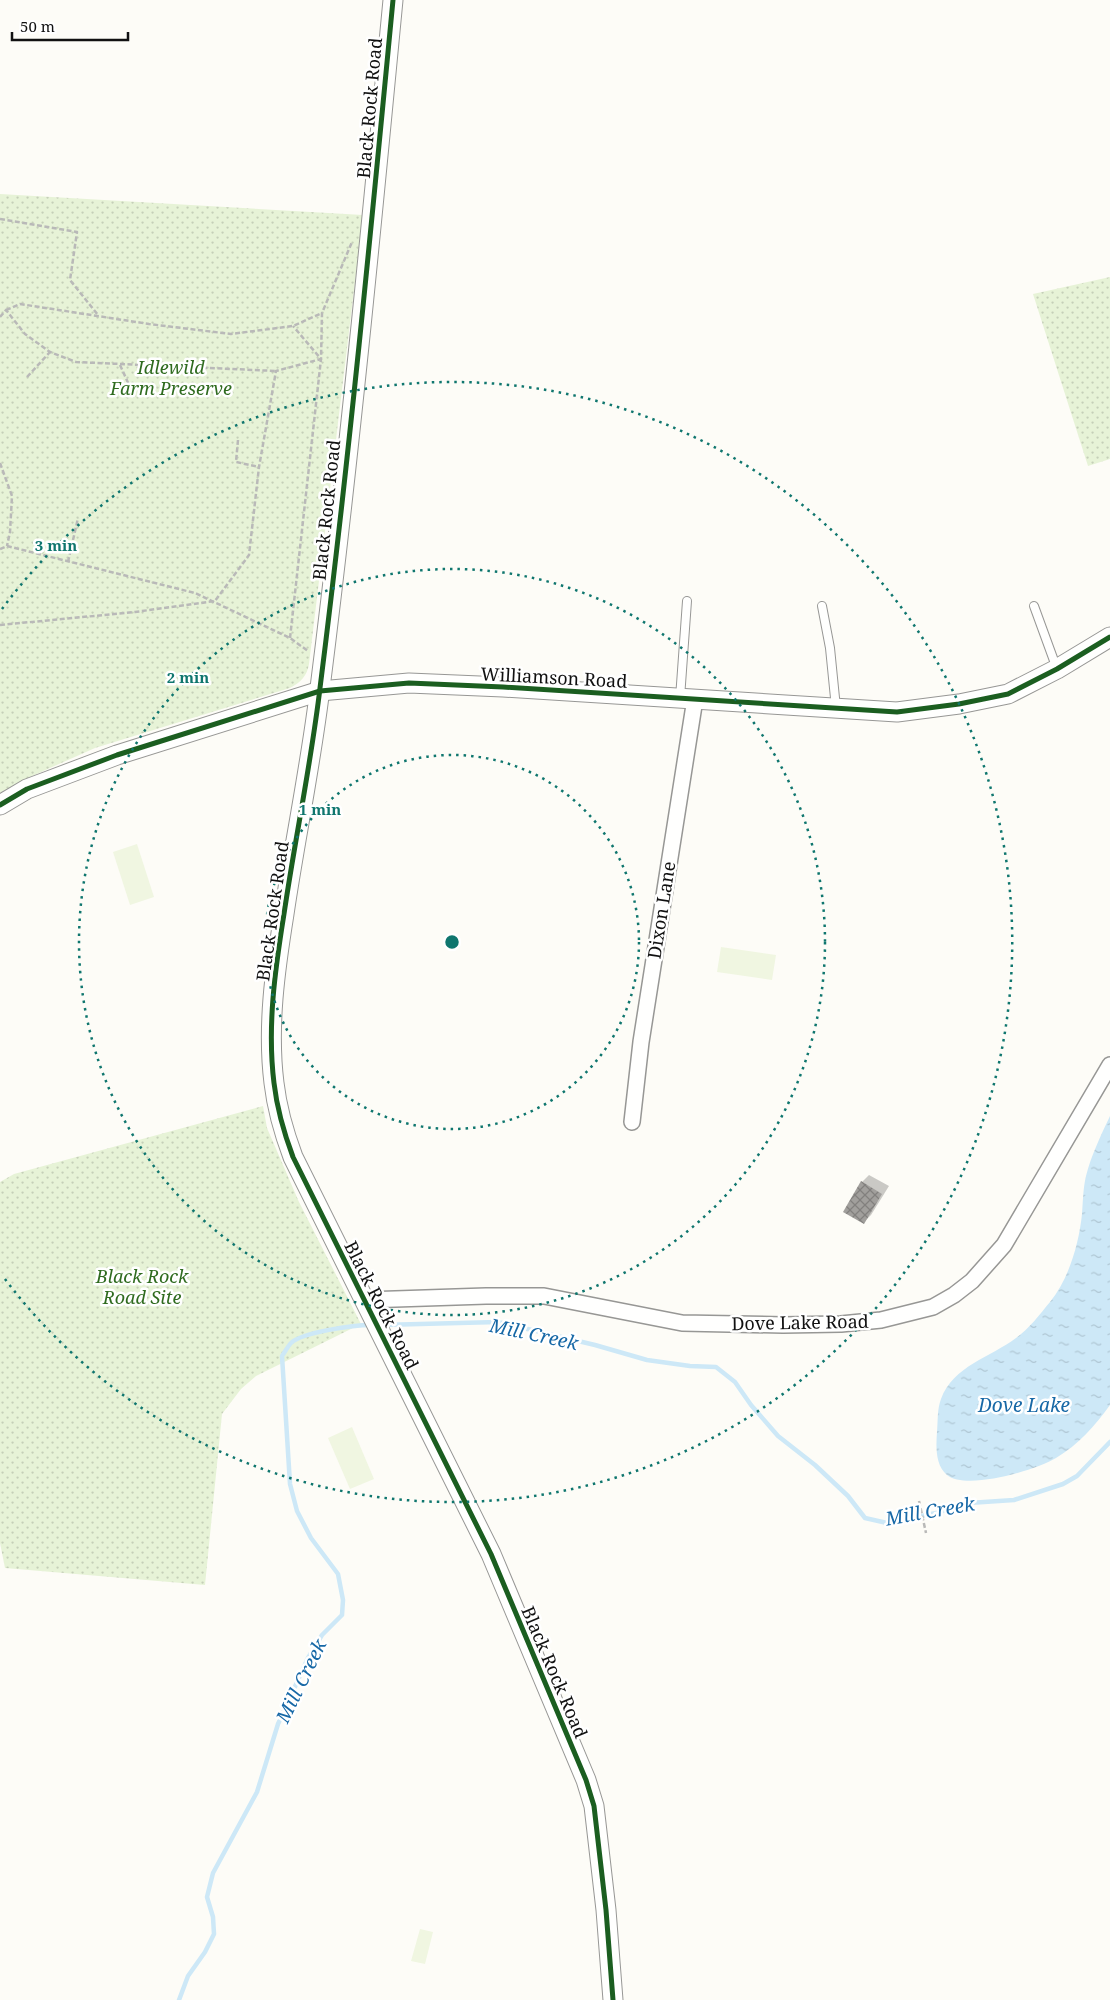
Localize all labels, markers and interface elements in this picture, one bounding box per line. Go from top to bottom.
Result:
scale bar [12,10,129,42]
text: 50 m [20,16,55,36]
street label: Black Rock Road [351,37,387,179]
park label: Idlewild Farm Preserve [109,355,232,400]
street label: Black Rock Road [307,439,345,581]
text: 3 min [35,535,77,555]
street label: Williamson Road [480,661,628,693]
text: 2 min [167,667,209,687]
text: 1 min [299,799,341,819]
street label: Black Rock Road [250,839,294,983]
street label: Dixon Lane [641,859,681,961]
centre of rings [443,933,461,951]
street label: Black Rock Road [339,1237,425,1373]
park label: Black Rock Road Site [95,1264,189,1309]
street label: Dove Lake Road [731,1309,869,1335]
water label: Mill Creek [486,1312,582,1356]
water label: Dove Lake [977,1392,1070,1418]
water label: Mill Creek [882,1490,978,1532]
street label: Black Rock Road [516,1602,594,1742]
water label: Mill Creek [269,1634,333,1728]

